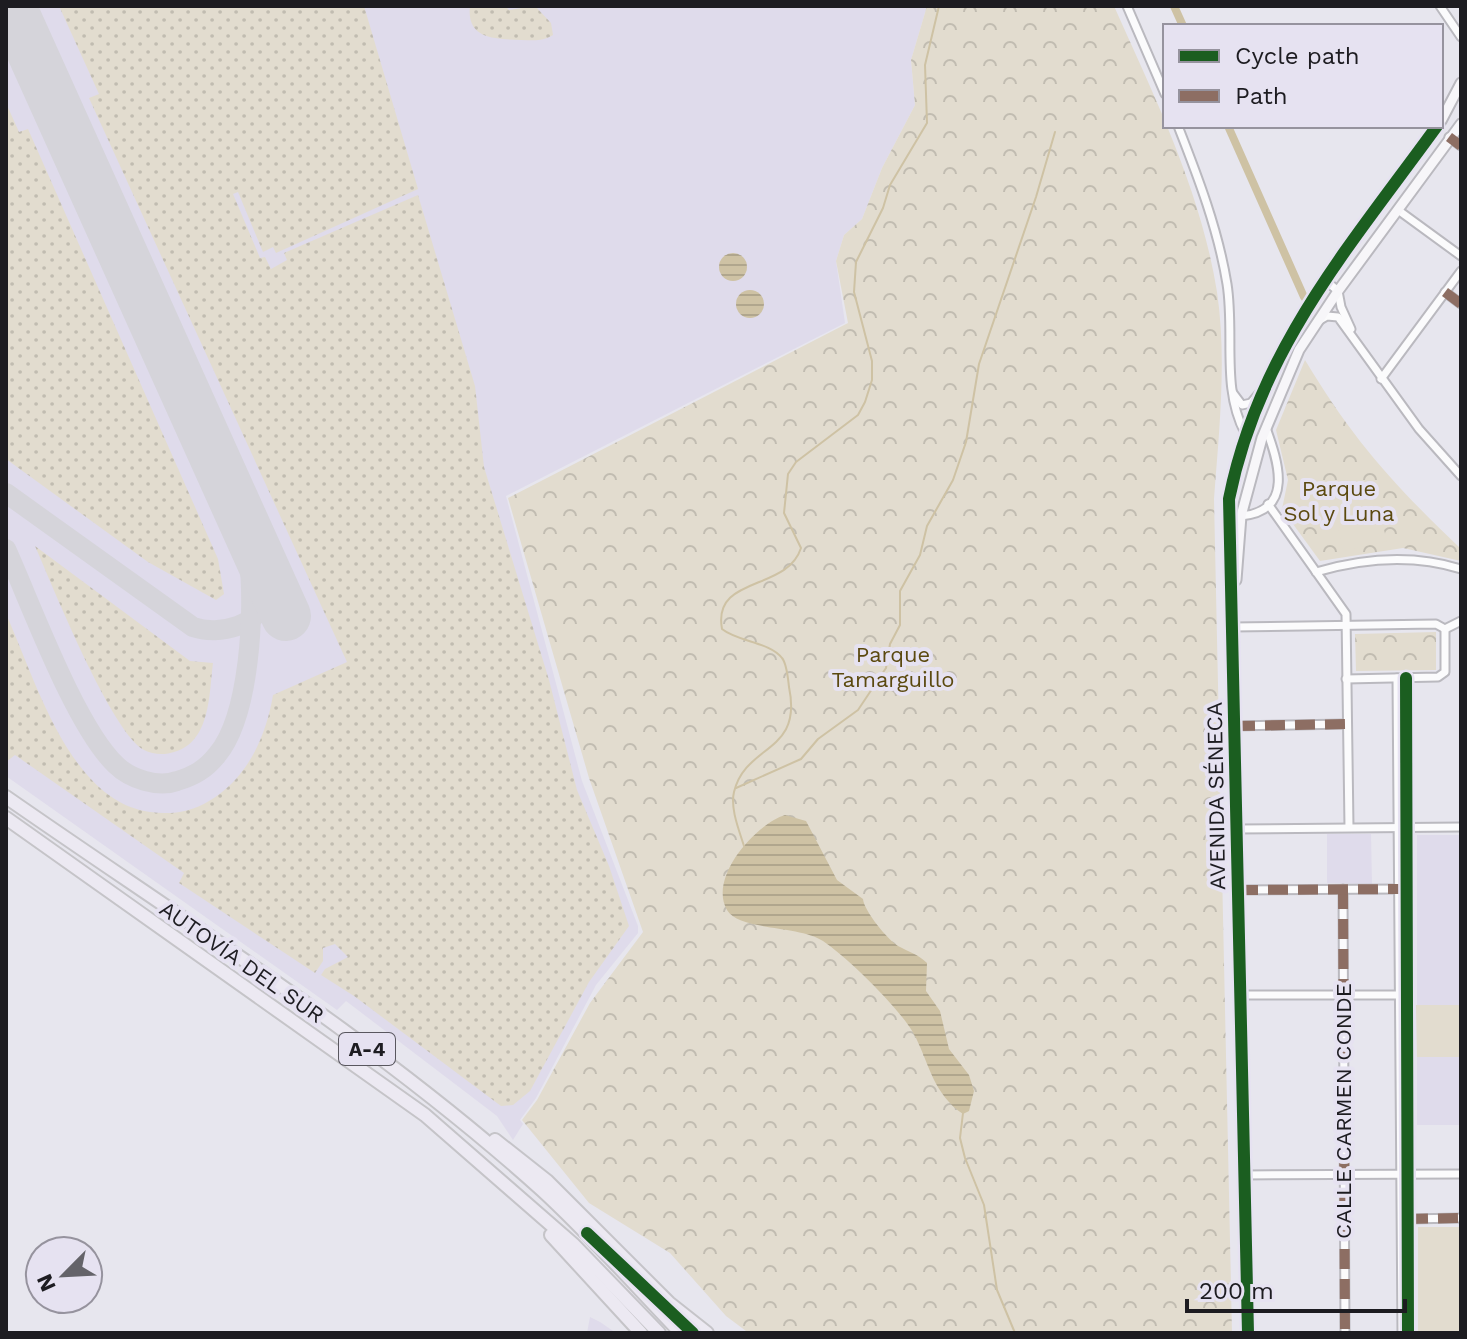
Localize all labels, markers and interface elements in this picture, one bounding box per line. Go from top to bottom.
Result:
legend [1163,24,1443,128]
text: Cycle path [1235,42,1360,70]
text: Path [1235,82,1288,110]
park label: Parque Sol y Luna [1283,476,1395,526]
park label: Parque Tamarguillo [831,642,955,692]
street label: AVENIDA SÉNECA [1202,702,1230,890]
street label: AUTOVÍA DEL SUR [155,896,329,1028]
street label: CALLE CARMEN CONDE [1331,983,1356,1239]
road number: A-4 [339,1033,395,1065]
north arrow [24,1235,104,1315]
scale bar [1187,1263,1405,1313]
text: N [31,1270,61,1295]
text: 200 m [1199,1277,1274,1305]

